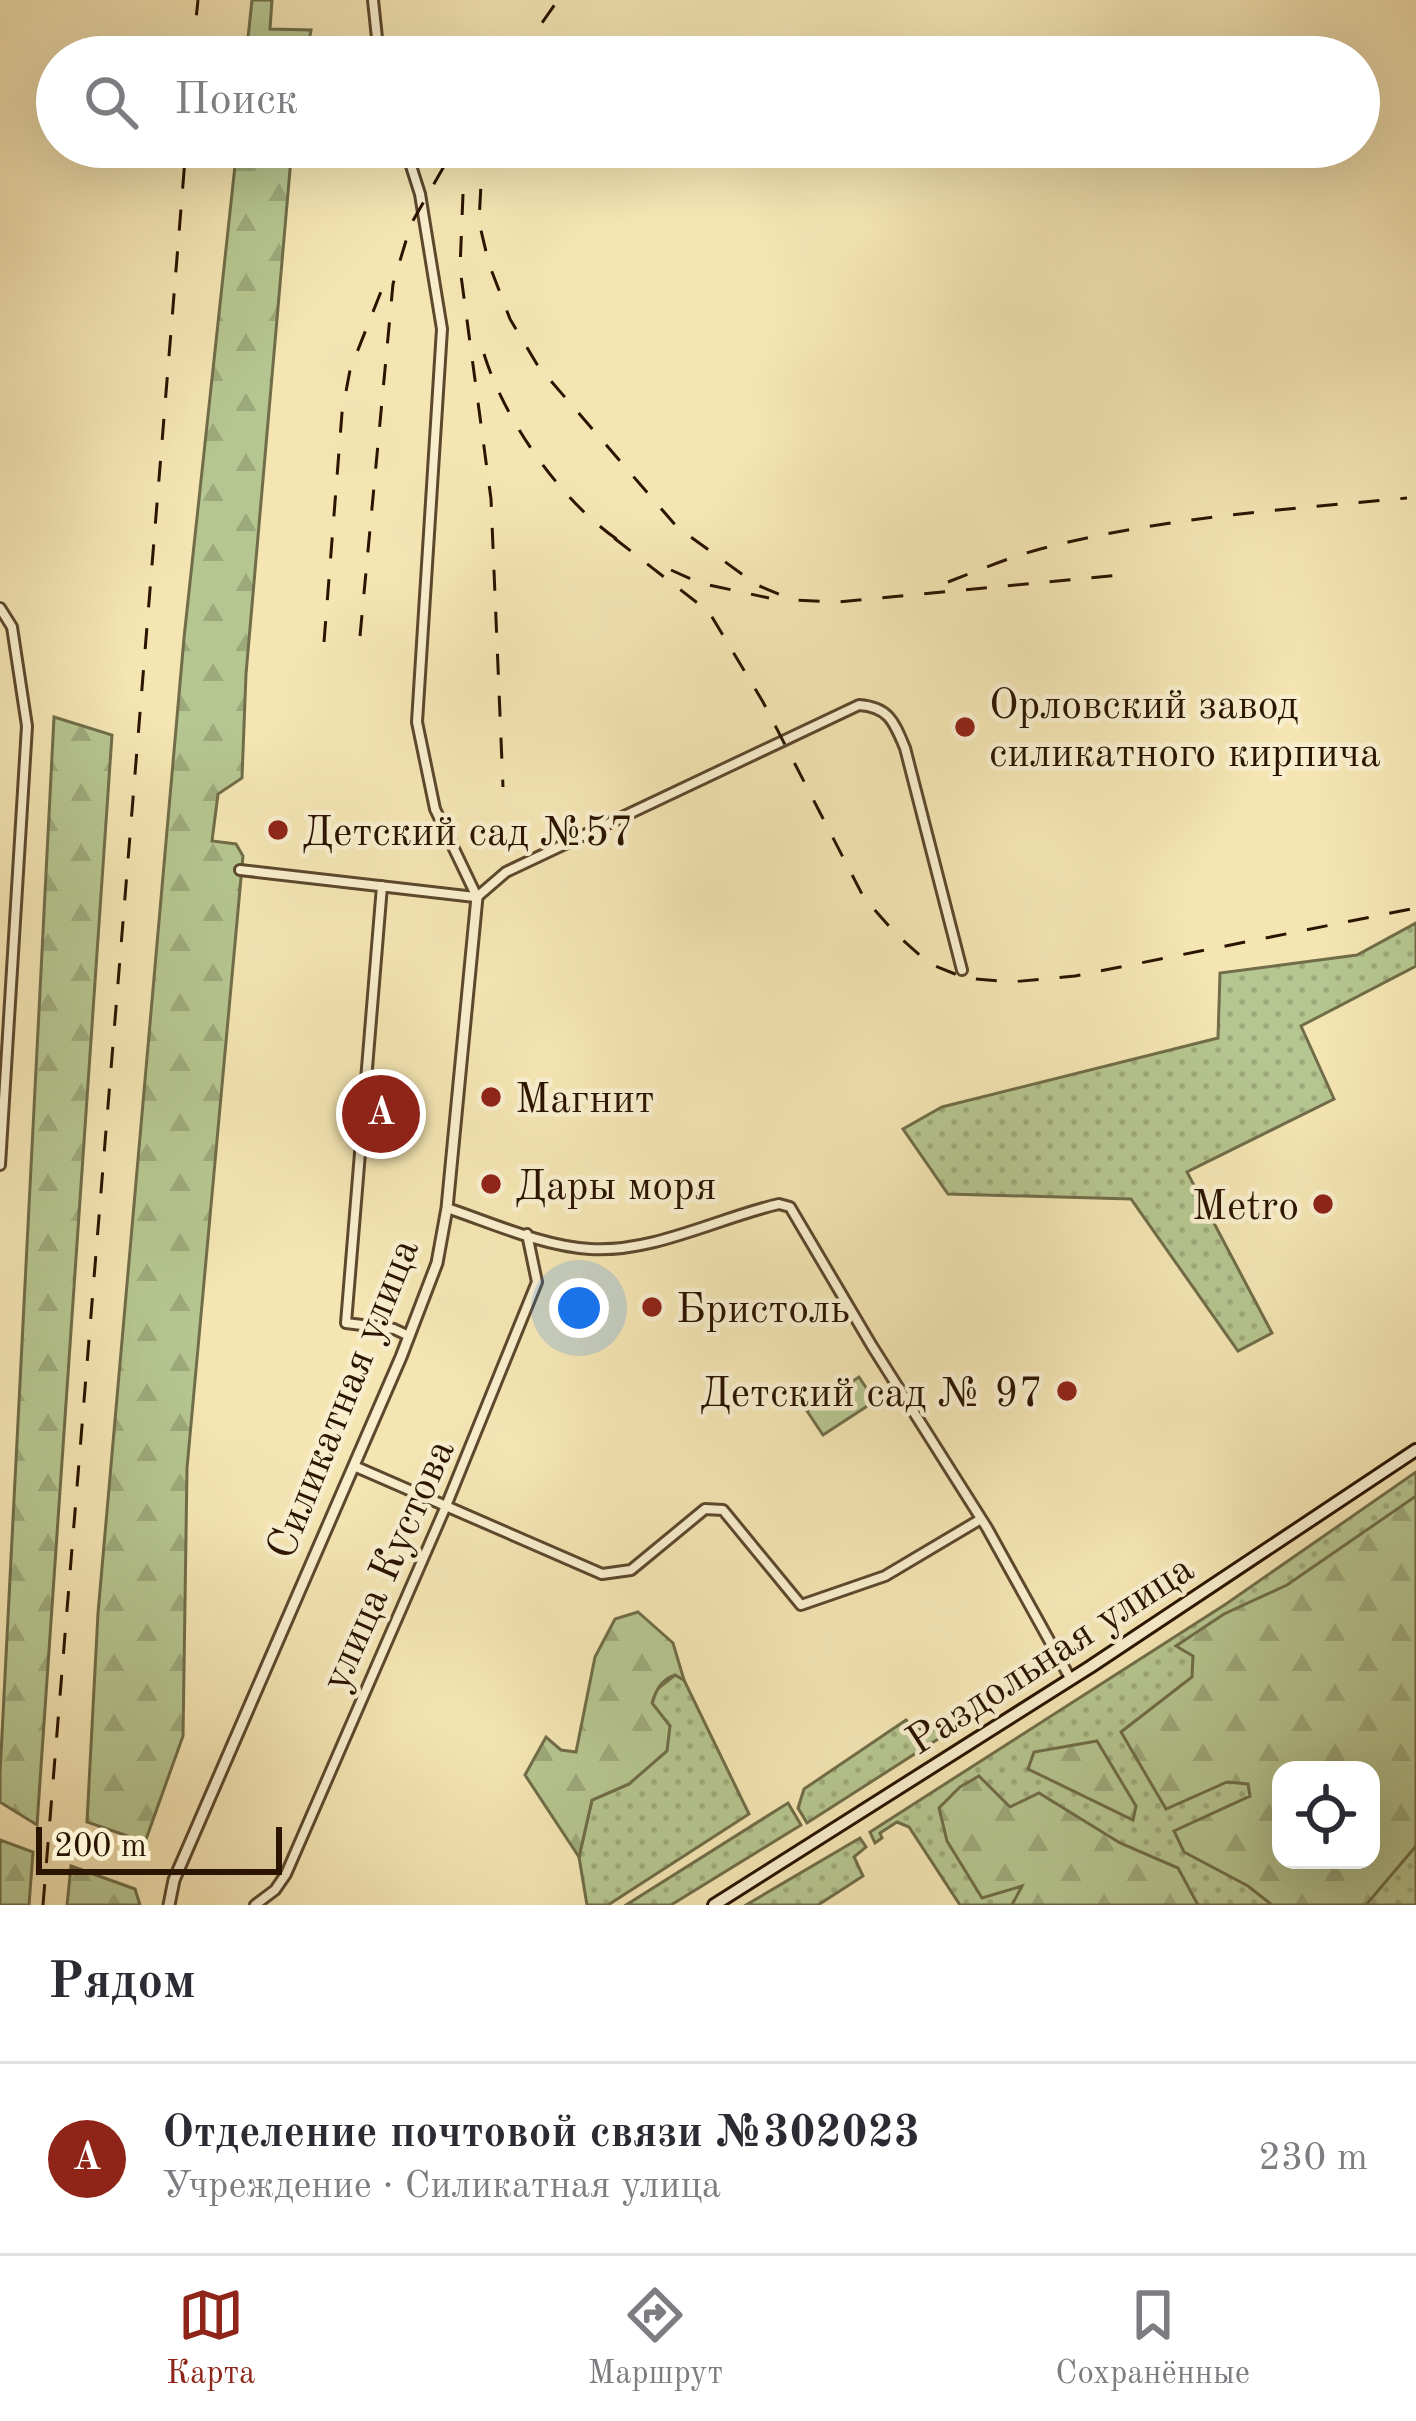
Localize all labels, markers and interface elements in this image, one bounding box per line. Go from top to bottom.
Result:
search box [36,36,1380,168]
icon: search [78,69,144,135]
text: Поиск [174,79,298,124]
place label: Орловский завод силикатного кирпича [989,686,1381,776]
marker: Орловский завод силикатного кирпича [952,714,978,740]
place label: Детский сад №57 [302,813,634,855]
marker: Детский сад №57 [265,817,291,843]
pin: A [342,1069,420,1159]
place label: Магнит [515,1080,655,1122]
marker: Магнит [478,1084,504,1110]
place label: Дары моря [515,1167,717,1209]
marker: Дары моря [478,1171,504,1197]
place label: Metro [1192,1187,1299,1229]
marker: Metro [1310,1191,1336,1217]
street label: Силикатная улица [261,1234,428,1565]
your location [549,1278,609,1338]
place label: Бристоль [676,1290,850,1332]
marker: Бристоль [639,1294,665,1320]
place label: Детский сад № 97 [700,1374,1043,1416]
marker: Детский сад № 97 [1054,1378,1080,1404]
street label: улица Кустова [316,1434,464,1697]
street label: Раздольная улица [900,1548,1202,1764]
map controls [1272,1761,1380,1869]
button: locate [1272,1761,1380,1869]
scale bar [36,1821,282,1874]
text: 200 m [54,1831,147,1864]
text: Рядом [48,1958,196,2009]
text: Отделение почтовой связи №302023 [162,2112,920,2157]
text: A [72,2139,102,2178]
text: 230 m [1258,2139,1368,2178]
text: Учреждение · Силикатная улица [162,2167,721,2206]
tab: Карта [166,2282,255,2395]
tab: Маршрут [588,2282,723,2395]
tab: Сохранённые [1055,2282,1250,2395]

